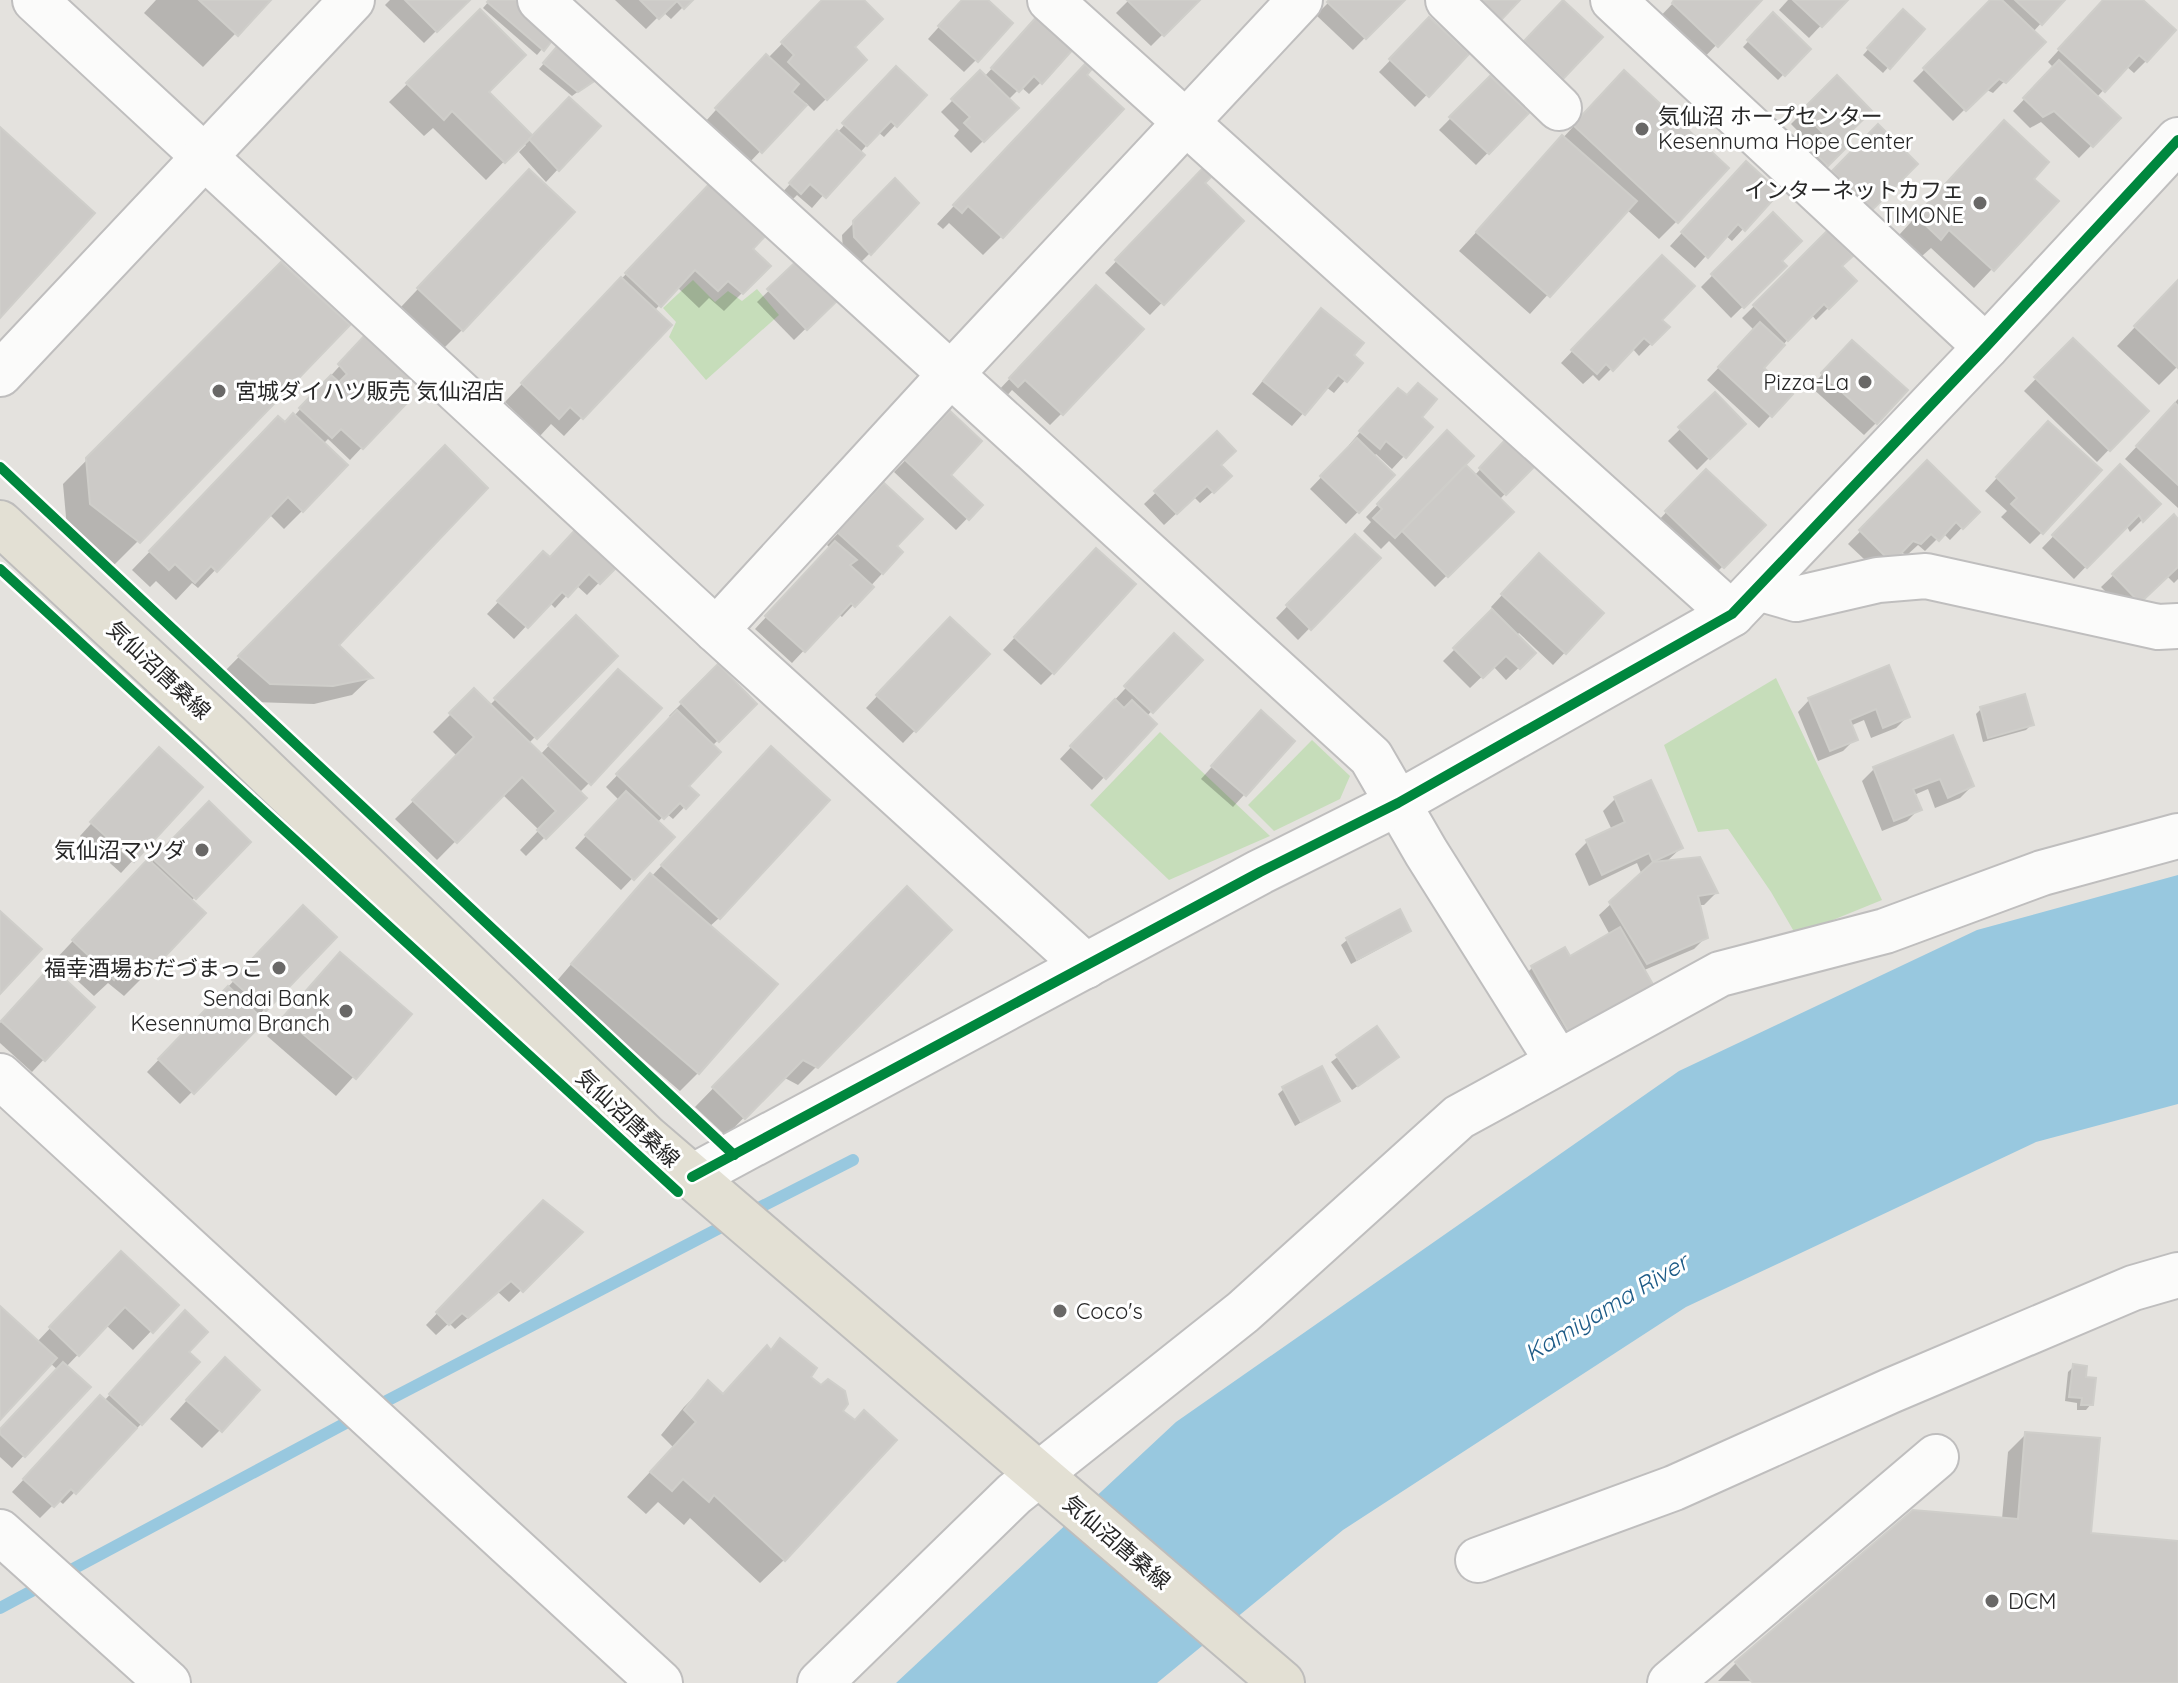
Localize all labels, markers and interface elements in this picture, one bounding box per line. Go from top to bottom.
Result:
place label: 気仙沼 ホープセンター Kesennuma Hope Center [1658,102,1914,155]
marker: 気仙沼 ホープセンター Kesennuma Hope Center [1633,120,1651,138]
place label: インターネットカフェ TIMONE [1744,176,1964,229]
marker: インターネットカフェ TIMONE [1971,194,1989,212]
place label: Pizza-La [1763,368,1849,396]
marker: Pizza-La [1856,373,1874,391]
place label: 宮城ダイハツ販売 気仙沼店 [235,377,505,405]
marker: 宮城ダイハツ販売 気仙沼店 [210,382,228,400]
street label: 気仙沼唐桑線 [101,615,217,725]
place label: 気仙沼マツダ [54,836,186,864]
marker: 気仙沼マツダ [193,841,211,859]
place label: 福幸酒場おだづまっこ [44,954,263,982]
marker: 福幸酒場おだづまっこ [270,959,288,977]
place label: Sendai Bank Kesennuma Branch [131,984,330,1037]
marker: Sendai Bank Kesennuma Branch [337,1002,355,1020]
street label: 気仙沼唐桑線 [570,1063,686,1173]
water label: Kamiyama River [1519,1245,1696,1368]
place label: Coco's [1076,1297,1143,1325]
marker: Coco's [1051,1302,1069,1320]
street label: 気仙沼唐桑線 [1057,1489,1177,1595]
place label: DCM [2008,1587,2056,1615]
marker: DCM [1983,1592,2001,1610]

